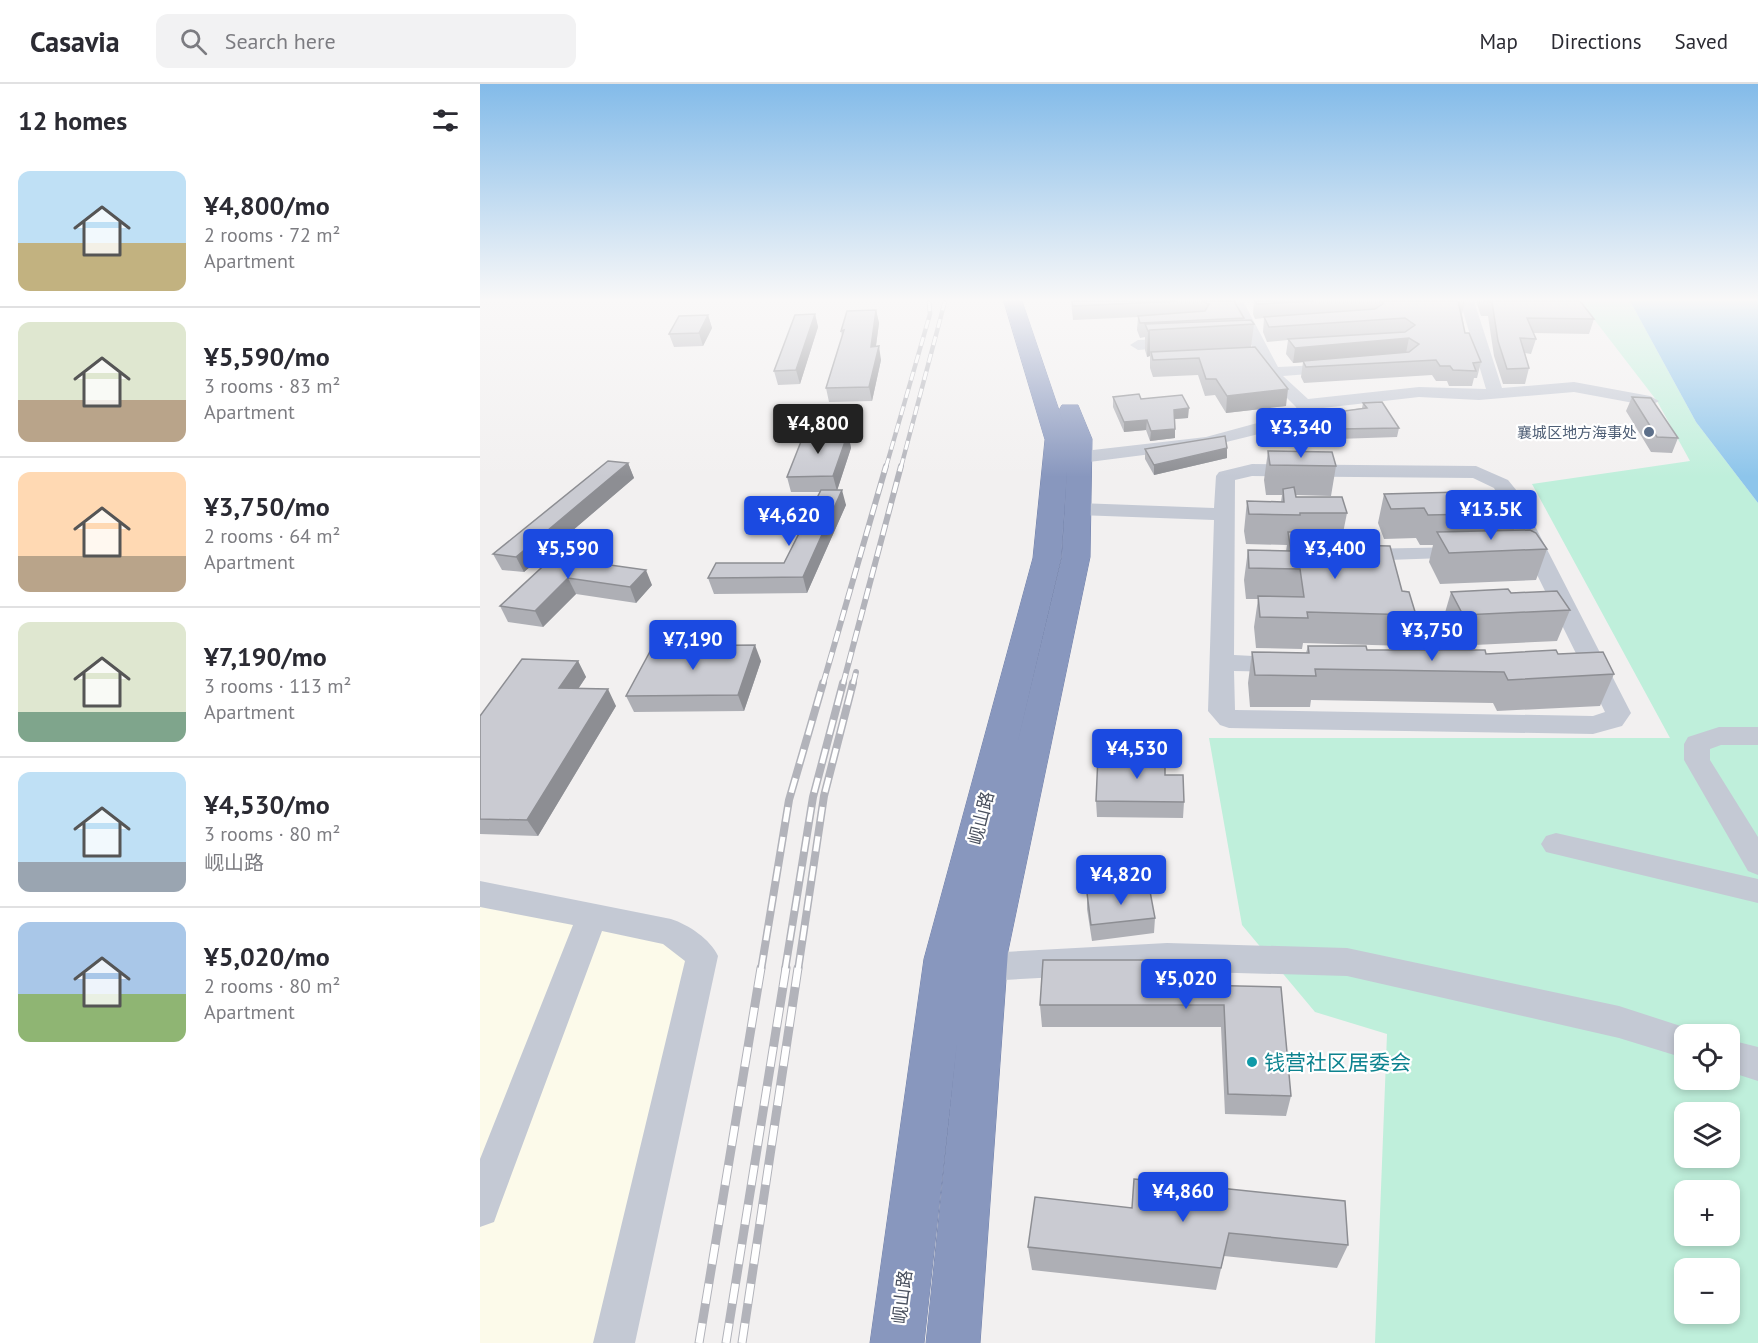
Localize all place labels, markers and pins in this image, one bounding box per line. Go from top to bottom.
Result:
pin: ¥4,800 [769,404,867,455]
pin: ¥3,340 [1252,408,1350,459]
place label: 襄城区地方海事处 [1517,423,1637,442]
marker: 襄城区地方海事处 [1642,425,1656,439]
pin: ¥13.5K [1442,490,1540,541]
pin: ¥4,620 [740,496,838,547]
pin: ¥5,590 [519,529,617,580]
pin: ¥3,400 [1286,529,1384,580]
pin: ¥3,750 [1383,611,1481,662]
pin: ¥7,190 [644,620,742,671]
pin: ¥4,530 [1088,729,1186,780]
pin: ¥4,820 [1072,855,1170,906]
pin: ¥5,020 [1137,959,1235,1010]
place label: 钱营社区居委会 [1264,1049,1411,1076]
marker: 钱营社区居委会 [1245,1055,1259,1069]
pin: ¥4,860 [1134,1172,1232,1223]

